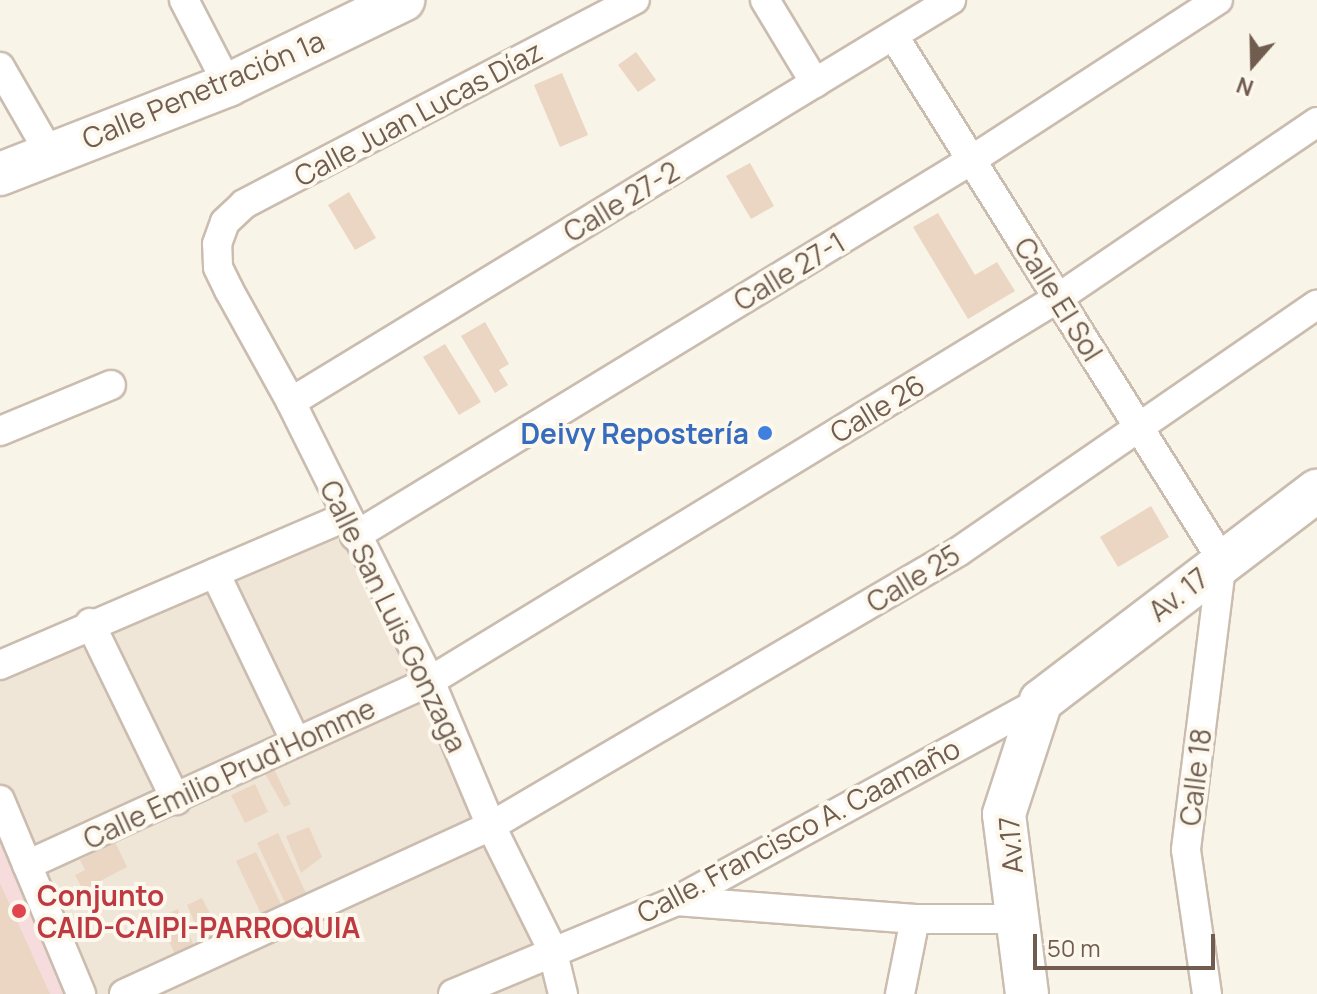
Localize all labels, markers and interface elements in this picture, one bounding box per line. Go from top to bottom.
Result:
street label: Calle Penetración 1a [77,23,329,155]
north arrow [1213,24,1293,104]
street label: Calle Juan Lucas Díaz [288,33,548,193]
text: N [1232,70,1257,103]
street label: Calle 27-2 [557,154,685,248]
street label: Calle 27-1 [727,225,851,317]
street label: Calle El Sol [1008,231,1110,367]
street label: Calle 26 [824,367,930,449]
place label: Deivy Repostería [520,416,749,450]
marker: Deivy Repostería [756,424,774,442]
street label: Calle San Luis Gonzaga [314,475,474,757]
street label: Calle 25 [860,537,966,619]
street label: Av. 17 [1142,560,1214,628]
street label: Calle Emilio Prud'Homme [78,691,380,855]
street label: Calle 18 [1172,726,1218,828]
street label: Calle. Francisco A. Caamaño [631,731,965,929]
street label: Av.17 [991,815,1029,875]
place label: Conjunto CAID-CAIPI-PARROQUIA [37,878,360,944]
marker: Conjunto CAID-CAIPI-PARROQUIA [8,900,30,922]
scale bar [1037,918,1219,968]
text: 50 m [1047,931,1101,964]

